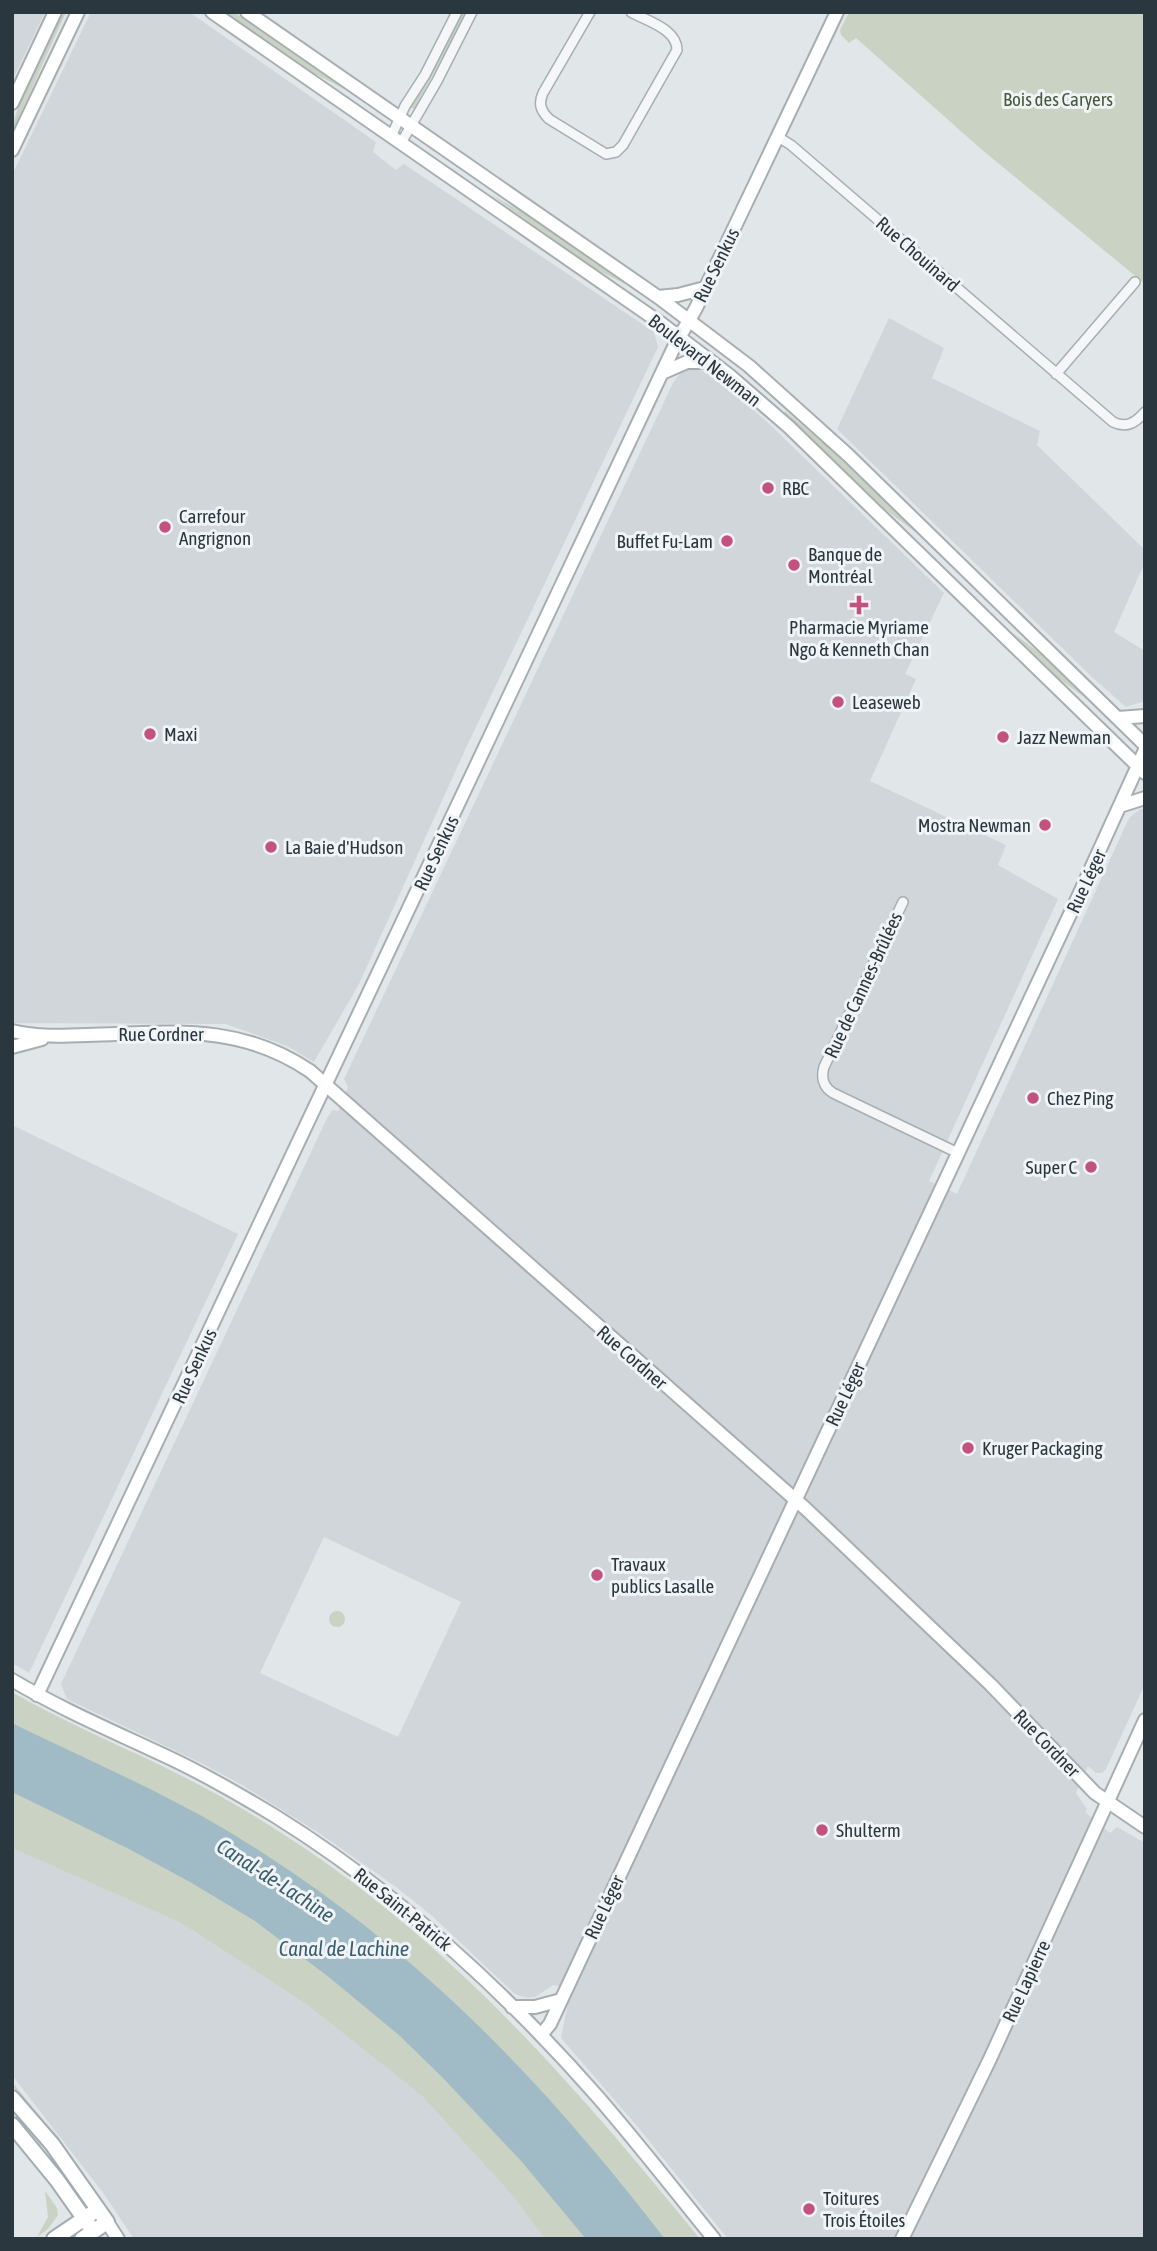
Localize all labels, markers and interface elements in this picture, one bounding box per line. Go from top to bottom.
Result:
park label: Bois des Caryers [1003,88,1113,110]
street label: Rue Chouinard [872,212,964,296]
street label: Rue Senkus [689,224,744,306]
street label: Boulevard Newman [644,309,766,411]
place label: RBC [782,477,810,499]
marker: RBC [760,480,776,496]
place label: Carrefour Angrignon [179,505,251,549]
marker: Carrefour Angrignon [157,519,173,535]
place label: Buffet Fu-Lam [617,530,713,552]
marker: Buffet Fu-Lam [719,533,735,549]
place label: Banque de Montréal [808,543,882,587]
marker: Banque de Montréal [786,557,802,573]
marker: Pharmacie Myriame Ngo & Kenneth Chan [851,597,867,613]
place label: Pharmacie Myriame Ngo & Kenneth Chan [789,616,929,660]
place label: Leaseweb [852,691,921,713]
marker: Leaseweb [830,694,846,710]
place label: Maxi [164,723,198,745]
marker: Maxi [142,726,158,742]
place label: Jazz Newman [1017,726,1111,748]
marker: Jazz Newman [995,729,1011,745]
street label: Rue Senkus [409,812,463,894]
place label: Mostra Newman [918,814,1031,836]
marker: Mostra Newman [1037,817,1053,833]
place label: La Baie d'Hudson [285,836,403,858]
marker: La Baie d'Hudson [263,839,279,855]
street label: Rue Léger [1062,845,1110,916]
street label: Rue de Cannes-Brûlées [820,908,907,1061]
street label: Rue Cordner [118,1023,204,1045]
place label: Chez Ping [1047,1087,1114,1109]
marker: Chez Ping [1025,1090,1041,1106]
place label: Super C [1025,1156,1077,1178]
marker: Super C [1083,1159,1099,1175]
street label: Rue Cordner [593,1321,672,1394]
street label: Rue Senkus [167,1325,221,1407]
street label: Rue Léger [821,1358,869,1429]
place label: Kruger Packaging [982,1437,1103,1459]
marker: Kruger Packaging [960,1440,976,1456]
place label: Travaux publics Lasalle [611,1553,714,1597]
marker: Travaux publics Lasalle [589,1567,605,1583]
street label: Rue Cordner [1009,1705,1085,1782]
place label: Shulterm [836,1819,901,1841]
marker: Shulterm [814,1822,830,1838]
water label: Canal-de-Lachine [213,1833,339,1927]
street label: Rue Saint-Patrick [350,1863,457,1955]
street label: Rue Léger [580,1871,628,1942]
water label: Canal de Lachine [279,1936,409,1960]
street label: Rue Lapierre [997,1937,1055,2025]
place label: Toitures Trois Étoiles [823,2187,906,2231]
marker: Toitures Trois Étoiles [801,2201,817,2217]

